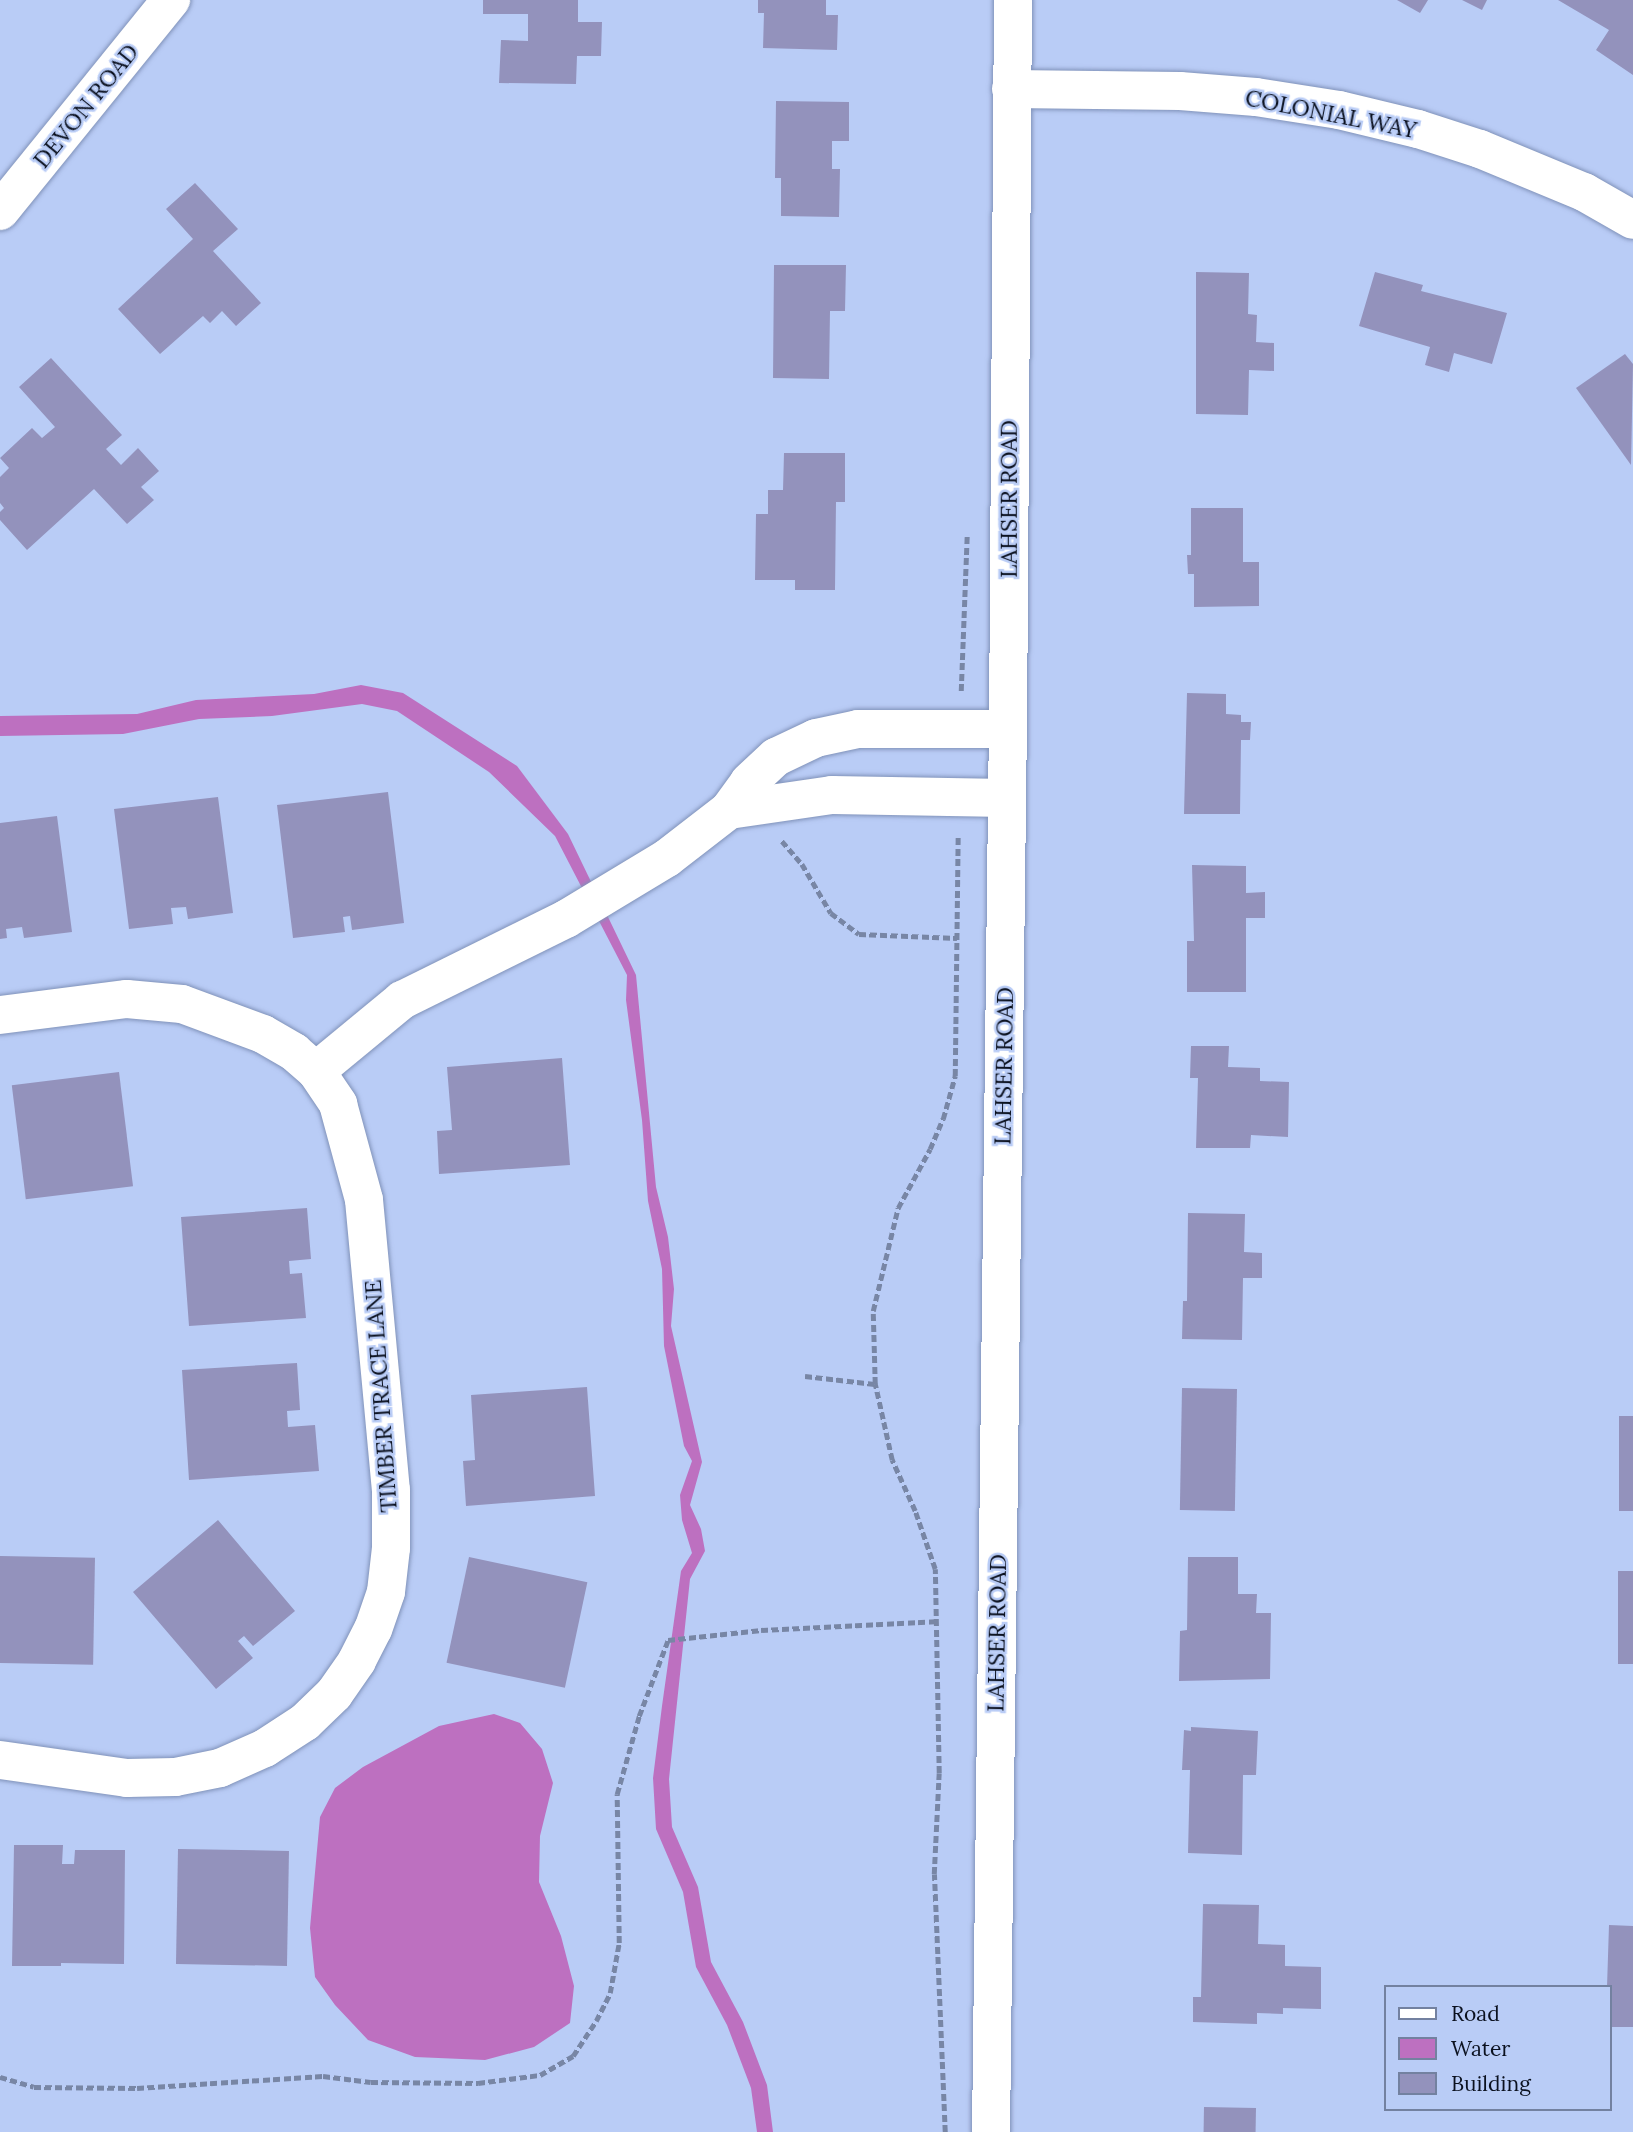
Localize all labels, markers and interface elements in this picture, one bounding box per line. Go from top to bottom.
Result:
street label: DEVON ROAD [28,38,144,174]
street label: COLONIAL WAY [1243,84,1419,144]
street label: LAHSER ROAD [995,420,1023,578]
street label: LAHSER ROAD [989,987,1019,1145]
street label: TIMBER TRACE LANE [359,1279,403,1513]
street label: LAHSER ROAD [982,1554,1012,1712]
legend [1384,1985,1612,2111]
text: Road [1451,2000,1500,2027]
text: Water [1451,2035,1510,2062]
text: Building [1451,2070,1531,2097]

